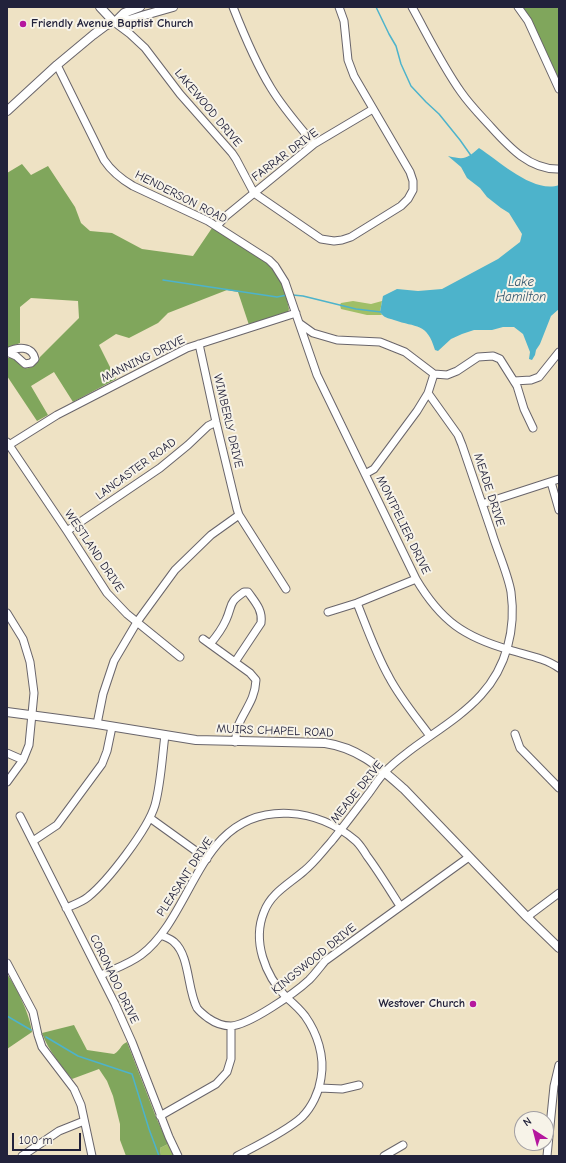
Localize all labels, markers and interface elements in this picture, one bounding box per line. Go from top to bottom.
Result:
place label: Friendly Avenue Baptist Church [31,17,193,31]
marker: Friendly Avenue Baptist Church [18,19,28,29]
street label: LAKEWOOD DRIVE [171,66,245,150]
street label: FARRAR DRIVE [249,125,321,185]
street label: HENDERSON ROAD [133,168,229,226]
water label: Lake Hamilton [496,274,546,305]
street label: MANNING DRIVE [99,333,187,385]
street label: WIMBERLY DRIVE [210,372,246,470]
street label: LANCASTER ROAD [93,435,179,503]
street label: MEADE DRIVE [470,452,508,528]
street label: MONTPELIER DRIVE [373,473,433,577]
street label: WESTLAND DRIVE [61,507,127,595]
street label: MUIRS CHAPEL ROAD [216,722,334,740]
street label: MEADE DRIVE [327,758,387,826]
street label: PLEASANT DRIVE [154,835,216,919]
street label: KINGSWOOD DRIVE [269,921,359,997]
street label: CORONADO DRIVE [86,932,142,1026]
place label: Westover Church [379,997,465,1011]
marker: Westover Church [468,999,478,1009]
north arrow [514,1111,554,1151]
text: N [521,1114,534,1129]
scale bar [14,1125,83,1151]
text: 100 m [19,1133,52,1147]

